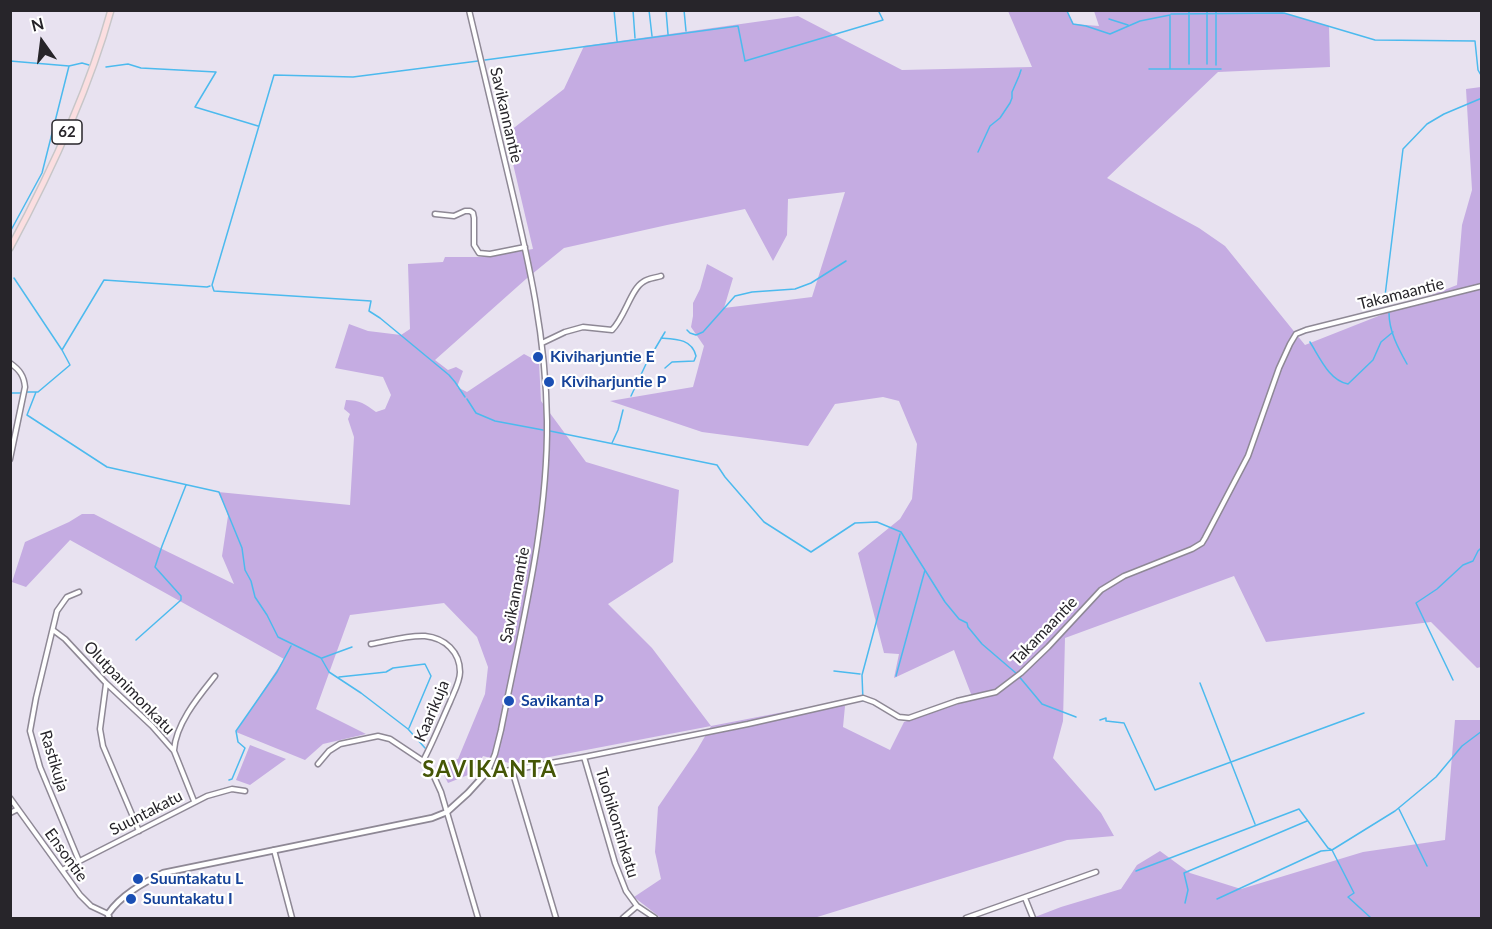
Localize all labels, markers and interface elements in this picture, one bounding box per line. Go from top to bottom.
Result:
north arrow [12,12,72,72]
text: N [29,13,46,35]
street label: Savikannantie [486,65,526,165]
road number: 62 [52,120,82,144]
street label: Takamaantie [1356,274,1446,314]
place label: Kiviharjuntie E [550,347,655,367]
marker: Kiviharjuntie E [531,350,545,364]
place label: Kiviharjuntie P [561,372,666,392]
marker: Kiviharjuntie P [542,375,556,389]
street label: Savikannantie [496,545,534,645]
street label: Takamaantie [1007,593,1081,669]
street label: Olutpanimonkatu [80,637,178,739]
street label: Kaarikuja [410,677,454,745]
place label: Savikanta P [521,691,604,711]
marker: Savikanta P [502,694,516,708]
street label: Rastikuja [36,728,72,794]
district label: SAVIKANTA [422,757,558,783]
street label: Tuohikontinkatu [591,766,643,880]
street label: Suuntakatu [106,786,186,840]
street label: Ensontie [40,825,92,885]
place label: Suuntakatu L [150,869,243,889]
marker: Suuntakatu L [131,872,145,886]
place label: Suuntakatu I [143,889,233,909]
marker: Suuntakatu I [124,892,138,906]

